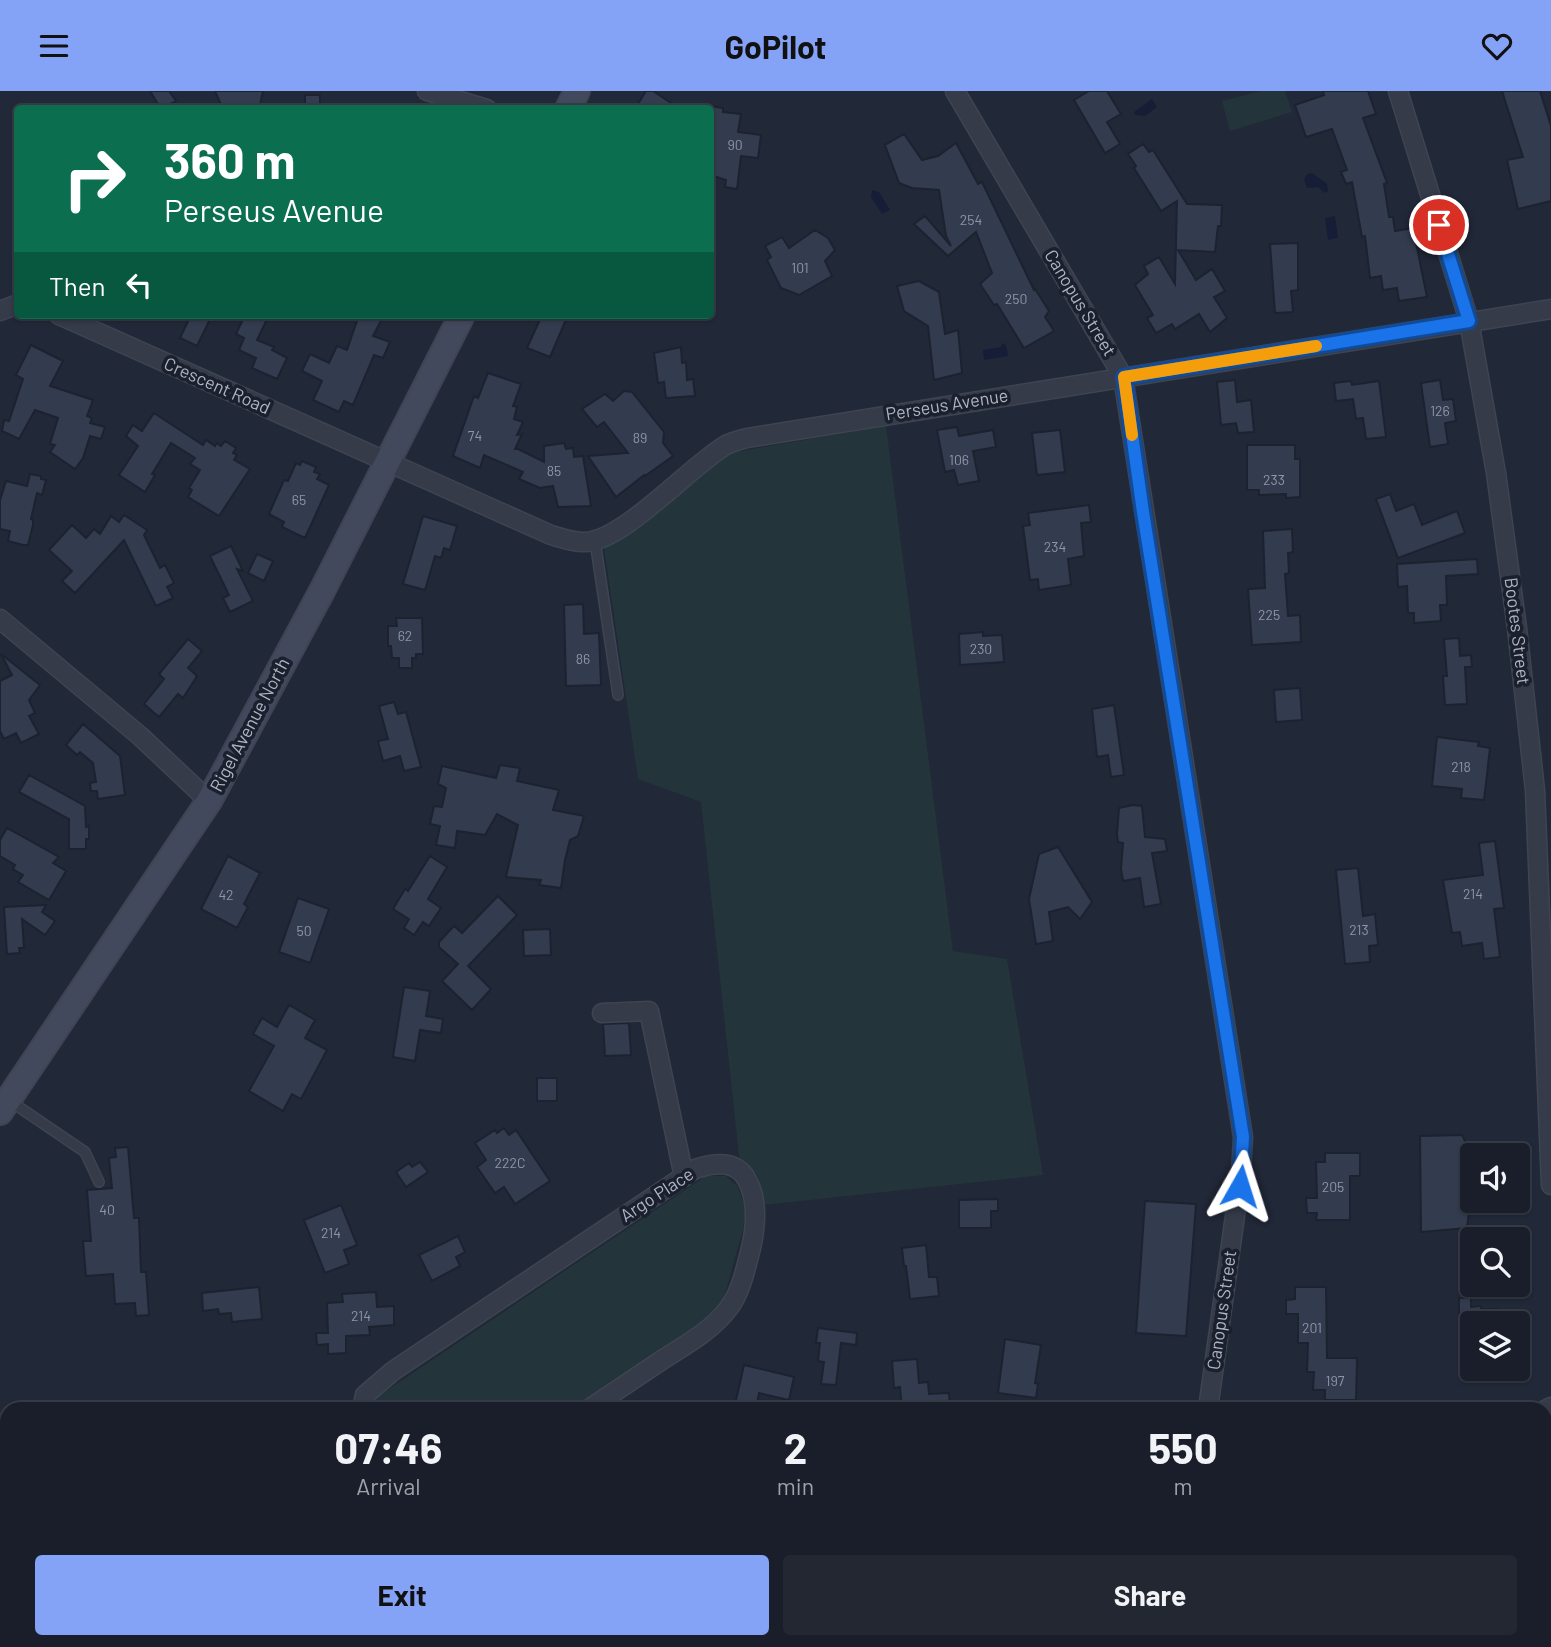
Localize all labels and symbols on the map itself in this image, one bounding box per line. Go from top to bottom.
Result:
house number: 90 [727,136,743,153]
pin [1409,195,1469,255]
house number: 254 [960,211,982,228]
street label: Canopus Street [1040,245,1121,360]
house number: 101 [791,259,809,276]
house number: 250 [1005,290,1027,307]
street label: Crescent Road [161,352,274,418]
street label: Perseus Avenue [884,383,1010,425]
house number: 126 [1430,402,1450,419]
house number: 74 [468,427,482,444]
house number: 89 [633,429,647,446]
house number: 106 [949,451,969,468]
house number: 85 [547,462,561,479]
house number: 233 [1263,471,1285,488]
house number: 65 [292,491,306,508]
house number: 234 [1044,538,1066,555]
street label: Bootes Street [1500,576,1535,686]
house number: 225 [1258,606,1280,623]
house number: 62 [398,627,412,644]
house number: 230 [970,640,992,657]
house number: 86 [576,650,590,667]
street label: Rigel Avenue North [205,654,294,795]
house number: 218 [1451,758,1471,775]
house number: 214 [1463,885,1483,902]
house number: 42 [218,886,234,903]
house number: 213 [1349,921,1369,938]
house number: 50 [296,922,312,939]
position arrow [1203,1149,1277,1223]
house number: 222C [494,1154,526,1171]
street label: Argo Place [616,1162,697,1226]
house number: 205 [1322,1178,1344,1195]
house number: 40 [99,1201,115,1218]
house number: 214 [321,1224,341,1241]
street label: Canopus Street [1202,1249,1240,1371]
house number: 214 [351,1307,371,1324]
house number: 201 [1302,1319,1322,1336]
house number: 197 [1326,1372,1345,1389]

